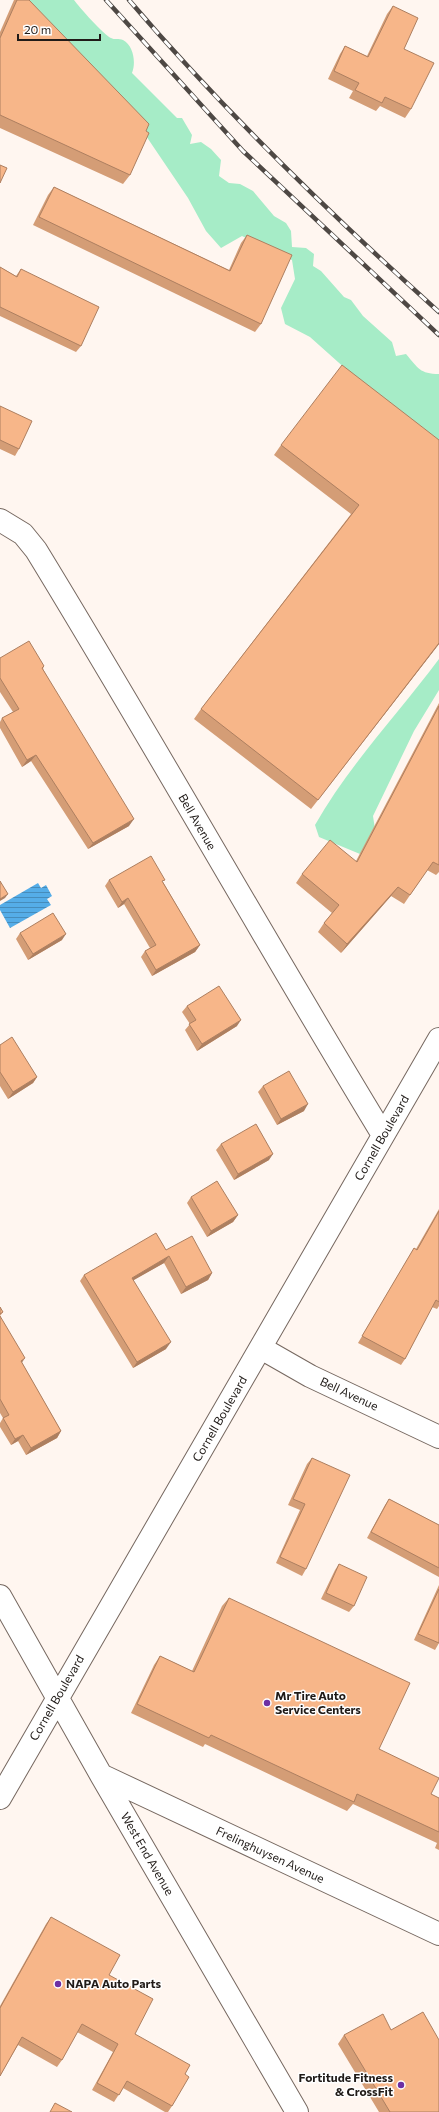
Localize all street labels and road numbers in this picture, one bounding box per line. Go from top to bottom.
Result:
street label: Bell Avenue [176,791,220,852]
street label: Cornell Boulevard [351,1092,411,1183]
street label: Cornell Boulevard [189,1373,249,1464]
street label: Bell Avenue [318,1374,381,1413]
street label: Cornell Boulevard [26,1652,86,1743]
street label: West End Avenue [118,1809,177,1898]
street label: Frelinghuysen Avenue [214,1823,327,1885]

